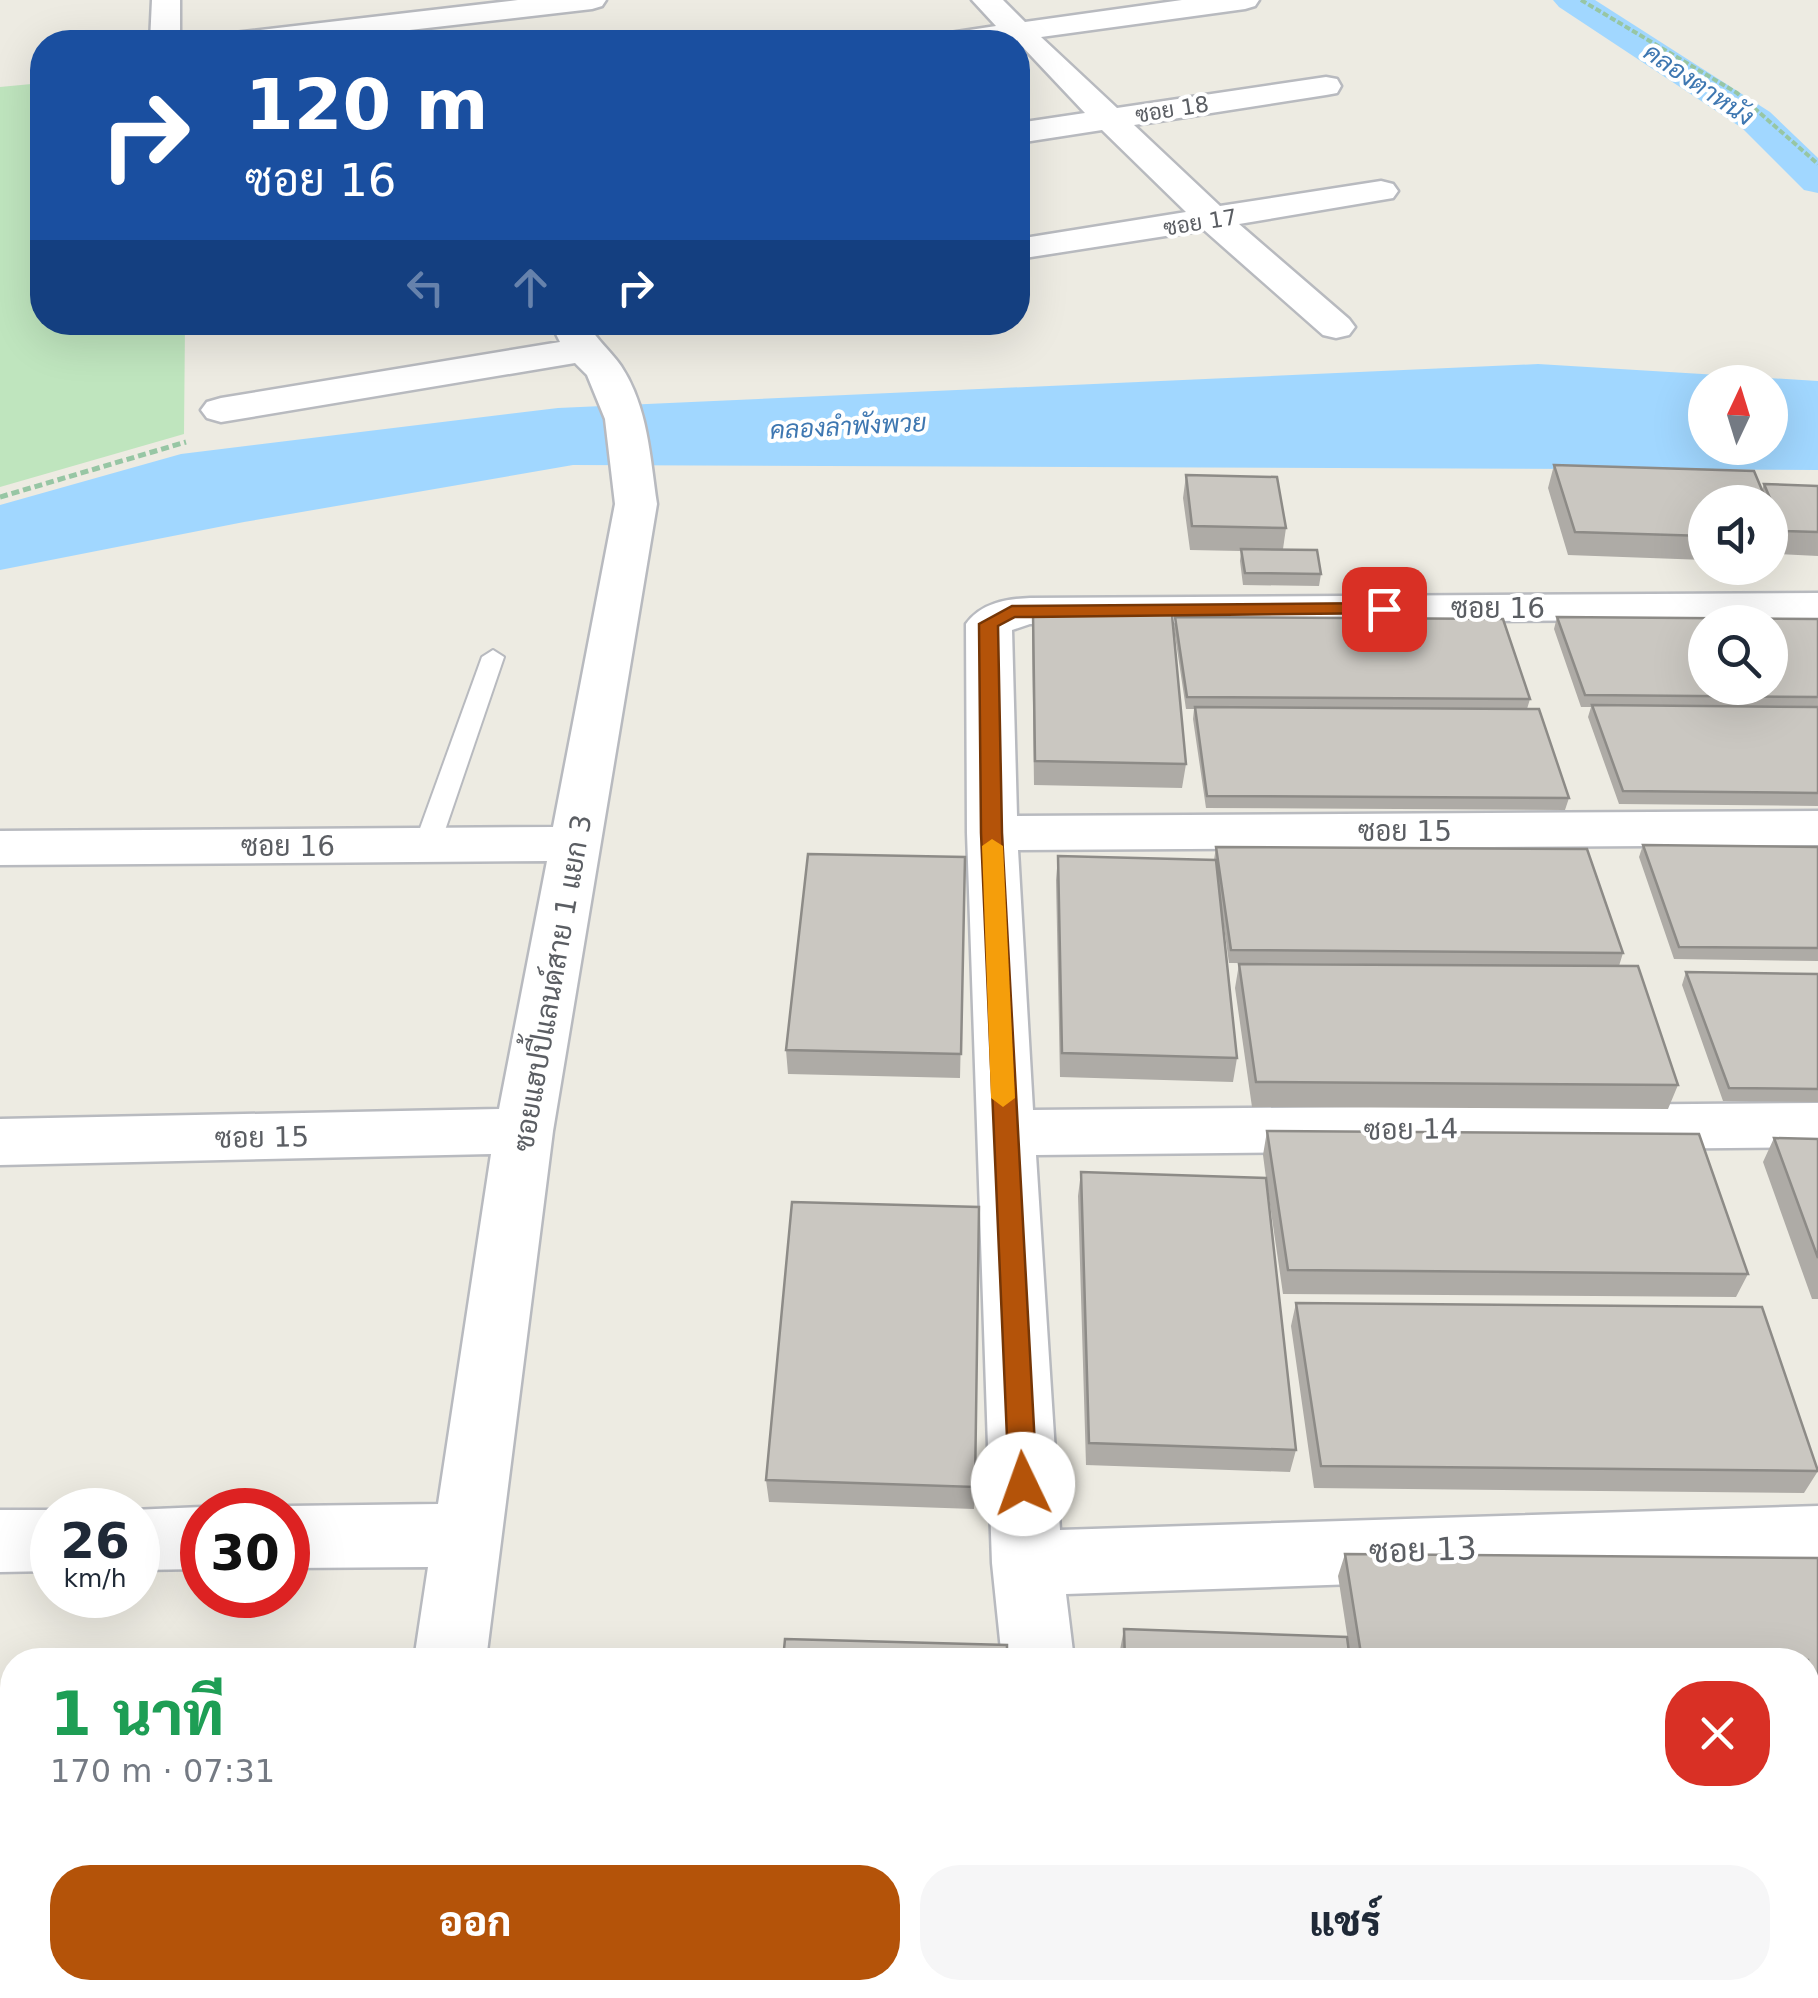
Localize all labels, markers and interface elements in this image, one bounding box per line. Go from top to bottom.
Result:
water label: คลองตาหนัง [1638,35,1760,132]
text: 120 m [245,64,488,146]
icon: right [80,70,210,200]
street label: ซอย 18 [1134,91,1211,128]
text: ซอย 16 [245,154,396,207]
street label: ซอย 17 [1162,204,1239,241]
icon: left [398,260,453,315]
icon: ahead [503,260,558,315]
icon: right [608,260,663,315]
north arrow [1688,365,1788,465]
map controls [1688,365,1788,705]
water label: คลองลำพังพวย [769,406,927,445]
button: sound [1688,485,1788,585]
pin [1342,567,1427,652]
icon: arrive [1357,582,1412,637]
street label: ซอย 16 [1451,592,1545,625]
button: search [1688,605,1788,705]
street label: ซอยแฮปปี้แลนด์สาย 1 แยก 3 [499,811,598,1154]
street label: ซอย 15 [1358,815,1452,848]
street label: ซอย 16 [241,830,335,863]
street label: ซอย 14 [1364,1112,1458,1147]
street label: ซอย 15 [215,1120,309,1155]
position arrow [971,1432,1075,1536]
speed limit sign: 30 [180,1488,310,1618]
text: 26 [60,1512,130,1570]
street label: ซอย 13 [1369,1529,1477,1571]
text: km/h [63,1564,127,1593]
text: 1 นาที [50,1679,224,1749]
button: close [1665,1681,1770,1786]
text: 170 m · 07:31 [50,1752,275,1790]
button: ออก [50,1865,900,1980]
button: แชร์ [920,1865,1770,1980]

